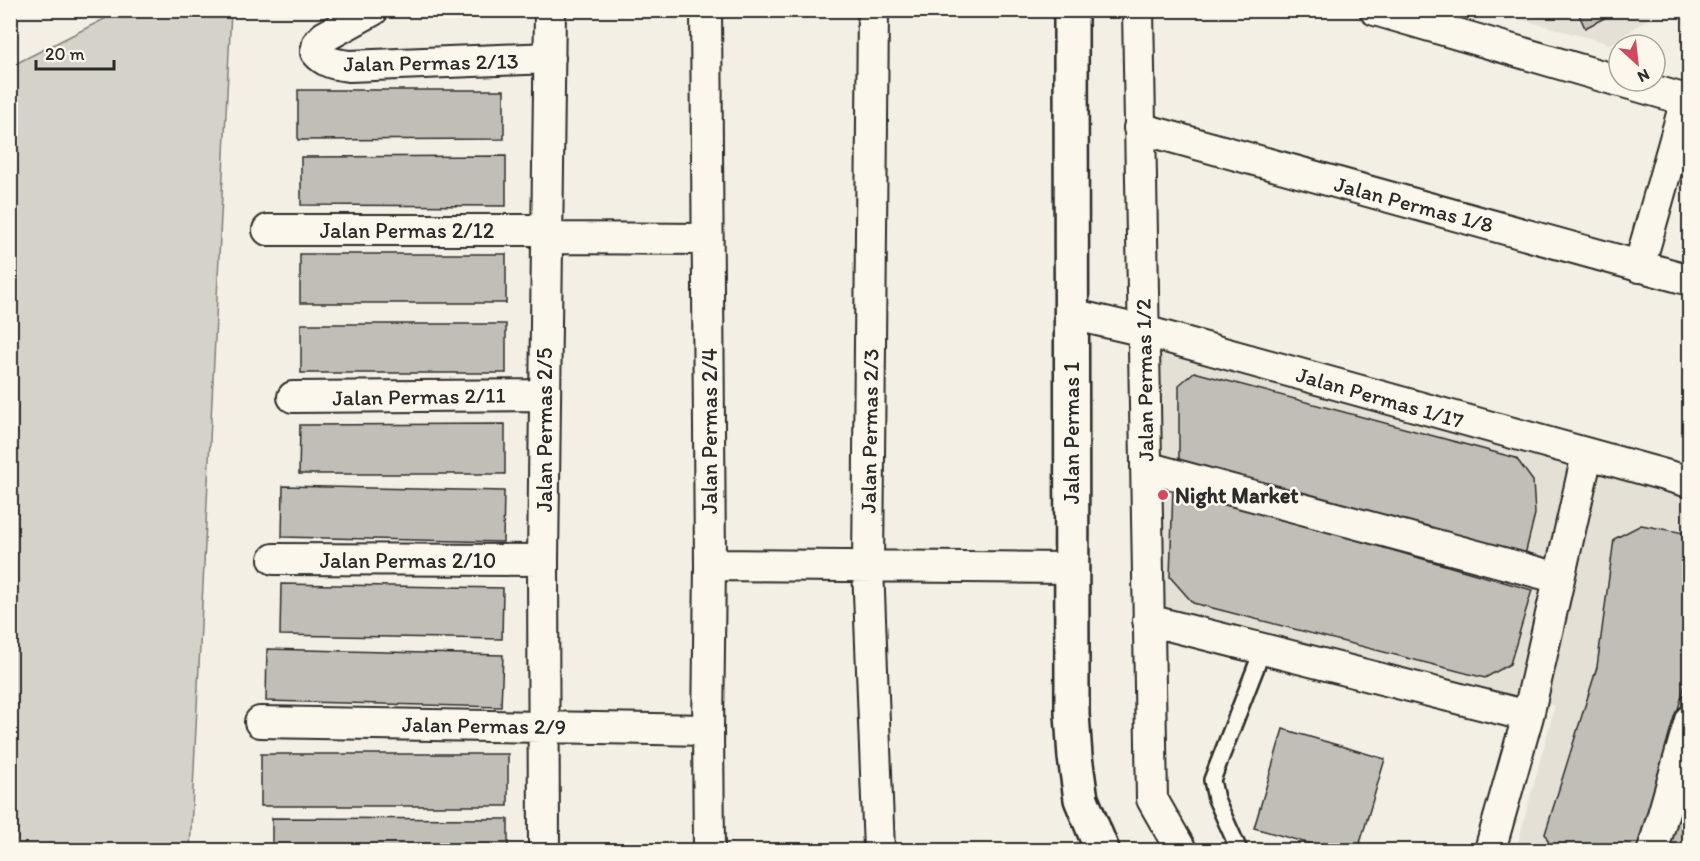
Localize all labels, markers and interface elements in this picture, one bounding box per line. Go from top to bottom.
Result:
scale bar [36,33,114,71]
north arrow [1607,33,1667,93]
text: 20 m [45,43,85,65]
street label: Jalan Permas 2/13 [343,47,519,78]
text: N [1634,65,1653,87]
street label: Jalan Permas 1/8 [1331,170,1496,239]
street label: Jalan Permas 2/12 [320,217,495,244]
street label: Jalan Permas 1/2 [1130,298,1159,462]
street label: Jalan Permas 2/5 [531,348,558,512]
street label: Jalan Permas 2/4 [696,348,723,514]
street label: Jalan Permas 2/3 [855,348,884,514]
street label: Jalan Permas 1/17 [1293,361,1467,434]
street label: Jalan Permas 1 [1058,362,1085,504]
street label: Jalan Permas 2/11 [332,381,506,412]
place label: Night Market [1175,482,1299,509]
marker: Night Market [1156,488,1170,502]
street label: Jalan Permas 2/10 [320,547,496,574]
street label: Jalan Permas 2/9 [402,711,566,740]

